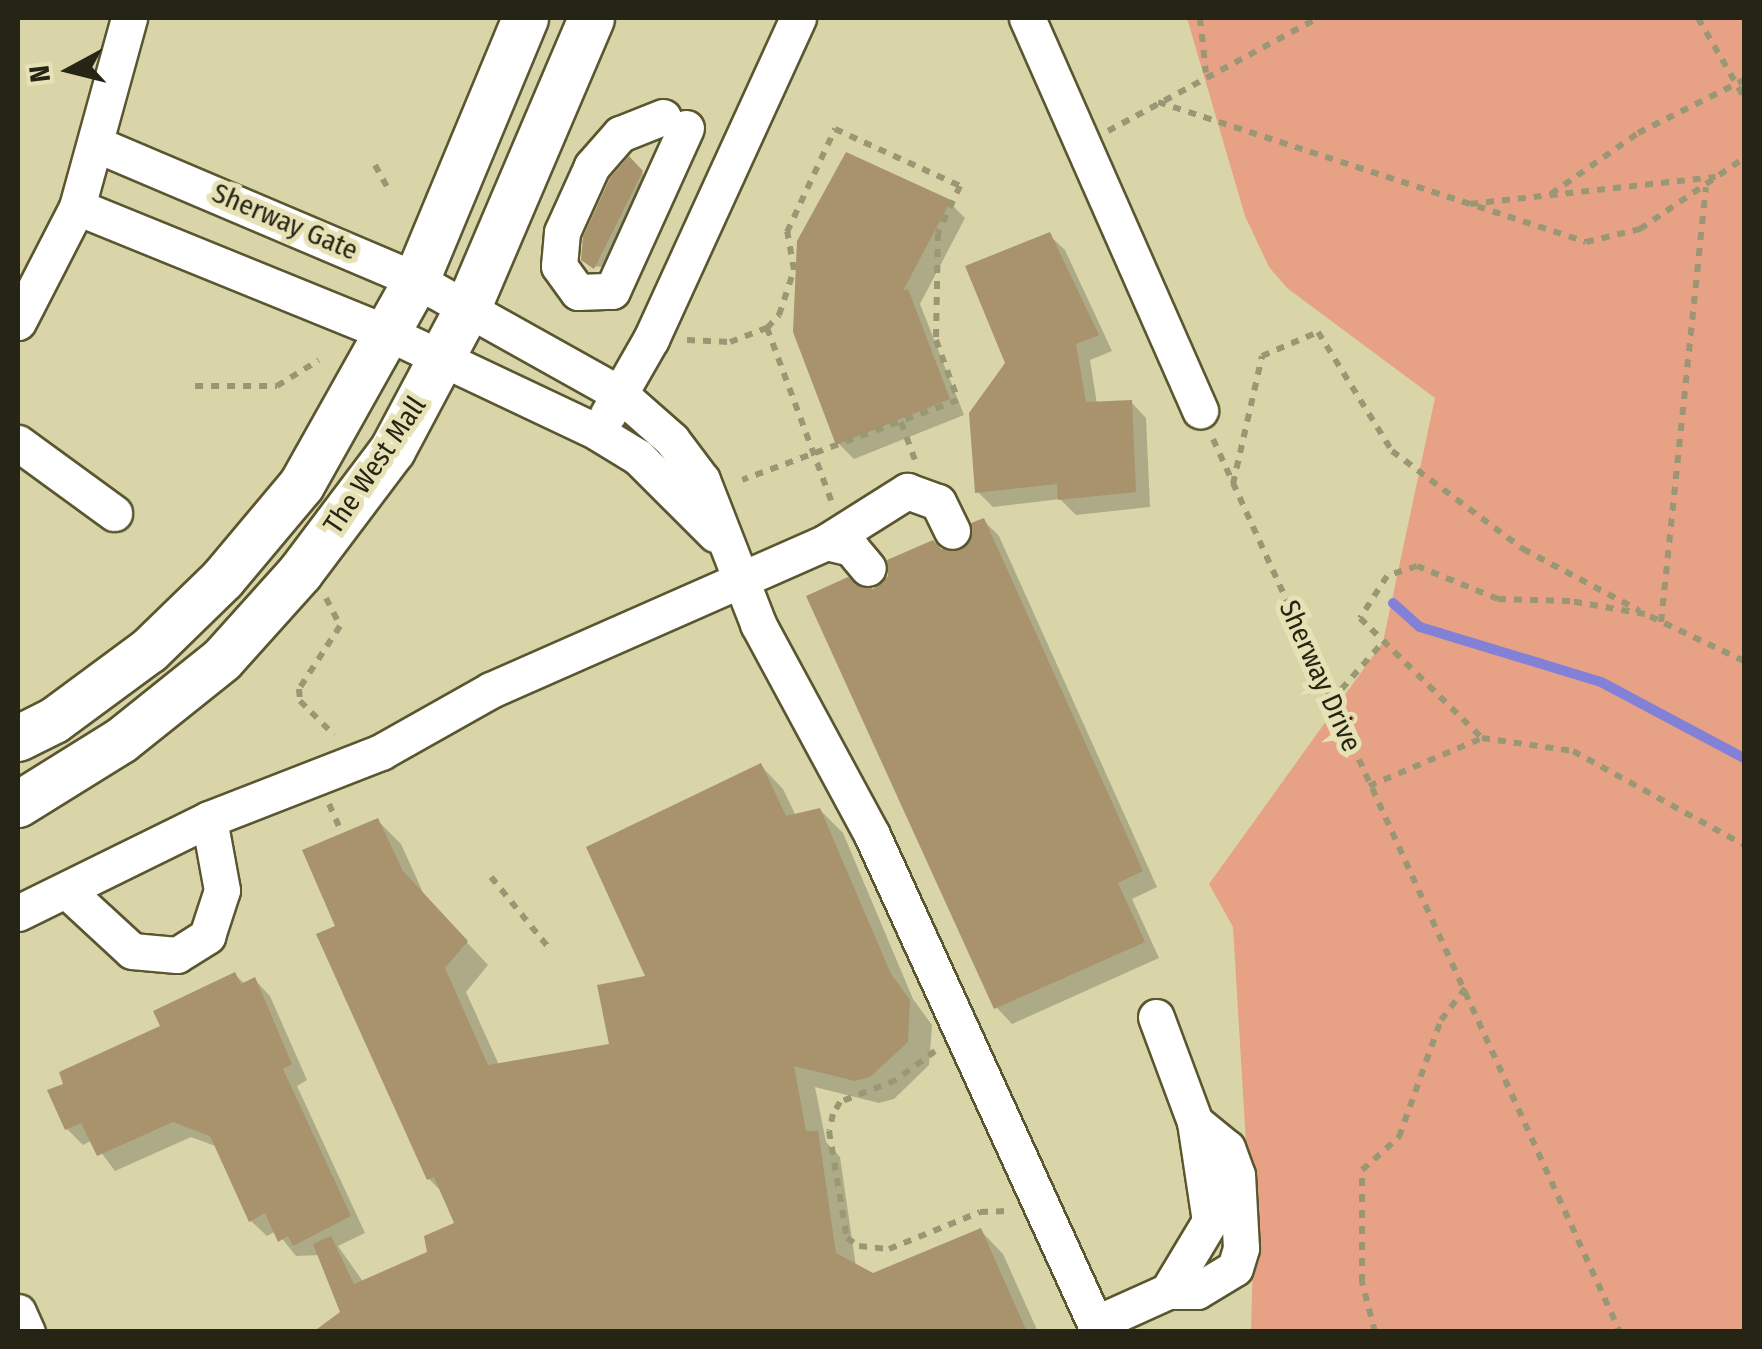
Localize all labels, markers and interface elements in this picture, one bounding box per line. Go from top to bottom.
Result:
north arrow [20,20,120,120]
text: N [22,63,57,84]
street label: Sherway Gate [207,176,363,268]
street label: The West Mall [317,390,433,540]
street label: Sherway Drive [1272,595,1368,757]

